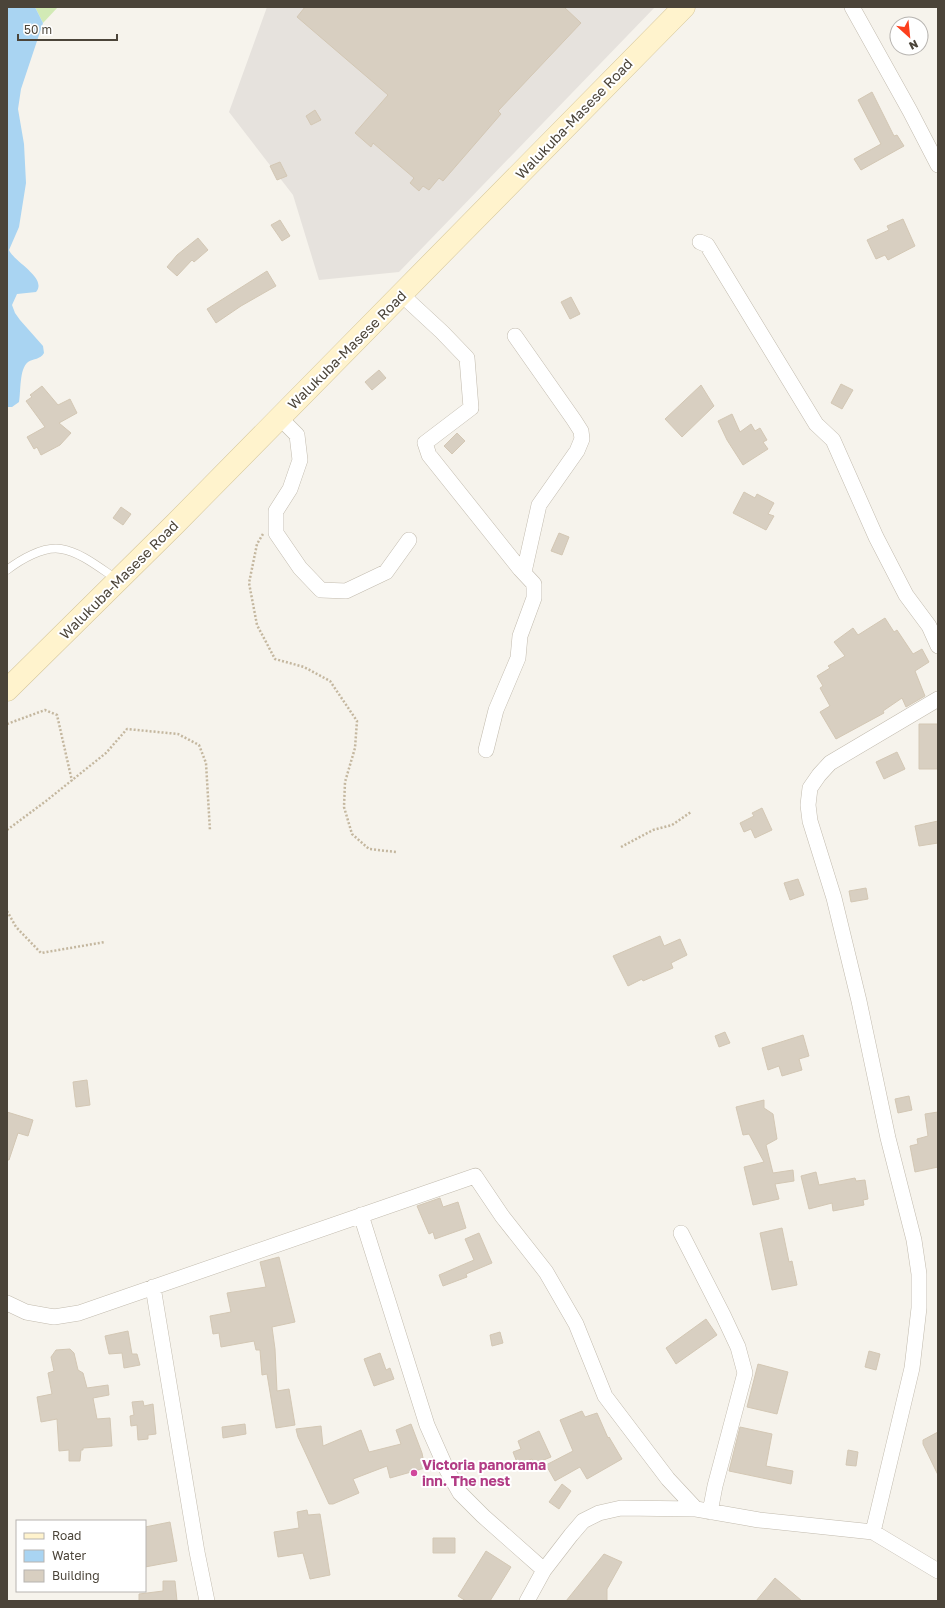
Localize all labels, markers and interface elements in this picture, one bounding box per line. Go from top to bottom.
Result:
scale bar [18,16,117,42]
north arrow [889,16,929,56]
text: 50 m [24,22,52,37]
text: N [907,38,920,53]
street label: Walukuba-Masese Road [512,55,636,182]
street label: Walukuba-Masese Road [284,287,410,413]
street label: Walukuba-Masese Road [56,517,182,643]
place label: Victoria panorama inn. The nest [422,1456,546,1489]
marker: Victoria panorama inn. The nest [409,1468,419,1478]
legend [16,1520,146,1592]
text: Road [52,1528,81,1543]
text: Water [52,1548,86,1563]
text: Building [52,1568,100,1583]

